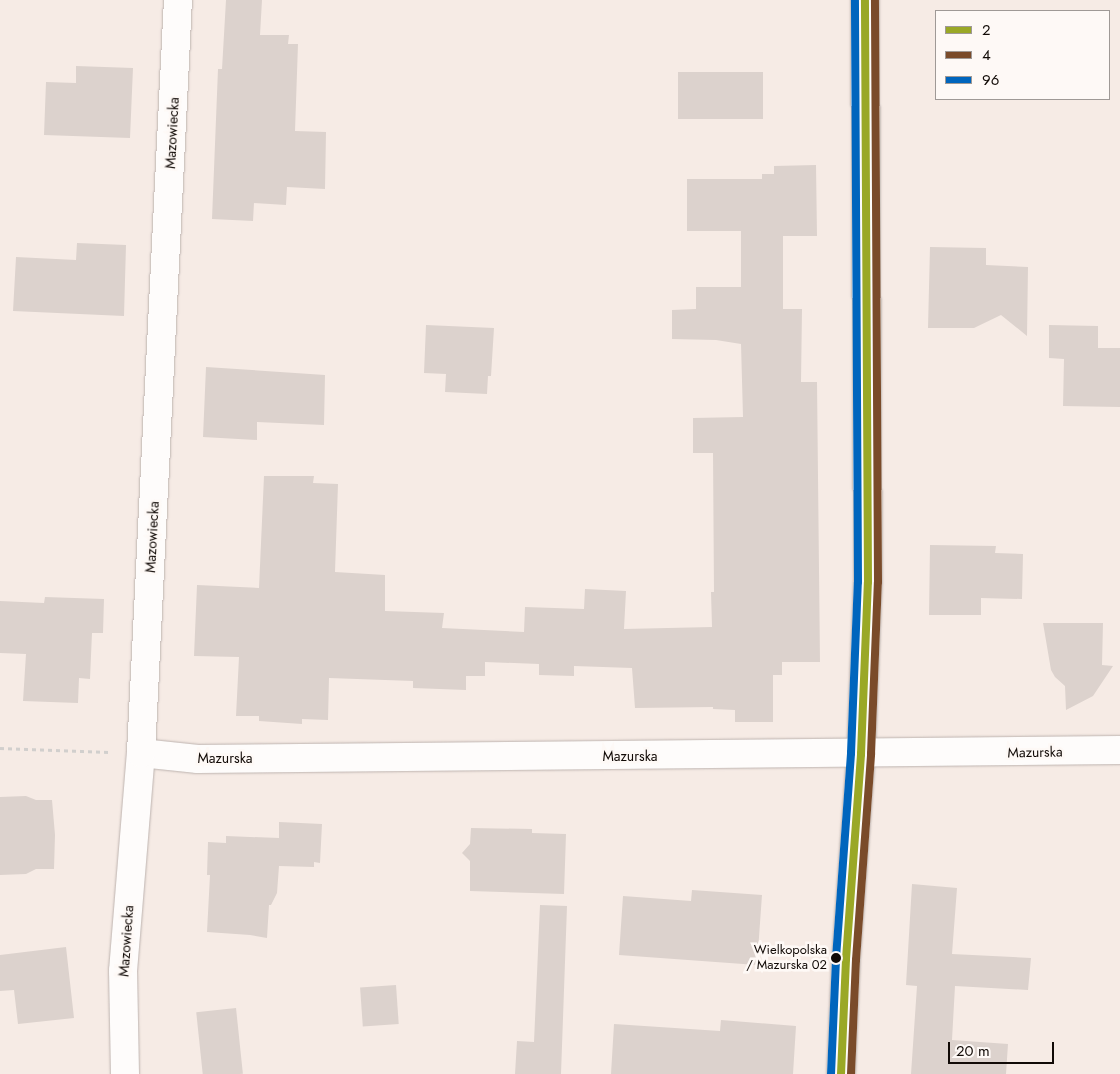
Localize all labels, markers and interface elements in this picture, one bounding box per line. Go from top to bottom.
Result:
legend [935,10,1110,100]
text: 2 [982,19,991,41]
text: 4 [982,44,991,66]
text: 96 [982,69,999,91]
street label: Mazowiecka [162,97,182,169]
street label: Mazowiecka [142,501,162,573]
street label: Mazurska [1007,743,1063,761]
street label: Mazurska [602,748,658,764]
street label: Mazurska [197,750,253,766]
street label: Mazowiecka [115,905,137,977]
place label: Wielkopolska / Mazurska 02 [746,943,827,974]
marker: Wielkopolska / Mazurska 02 [831,953,841,963]
scale bar [950,1032,1056,1064]
text: 20 m [956,1040,990,1062]

